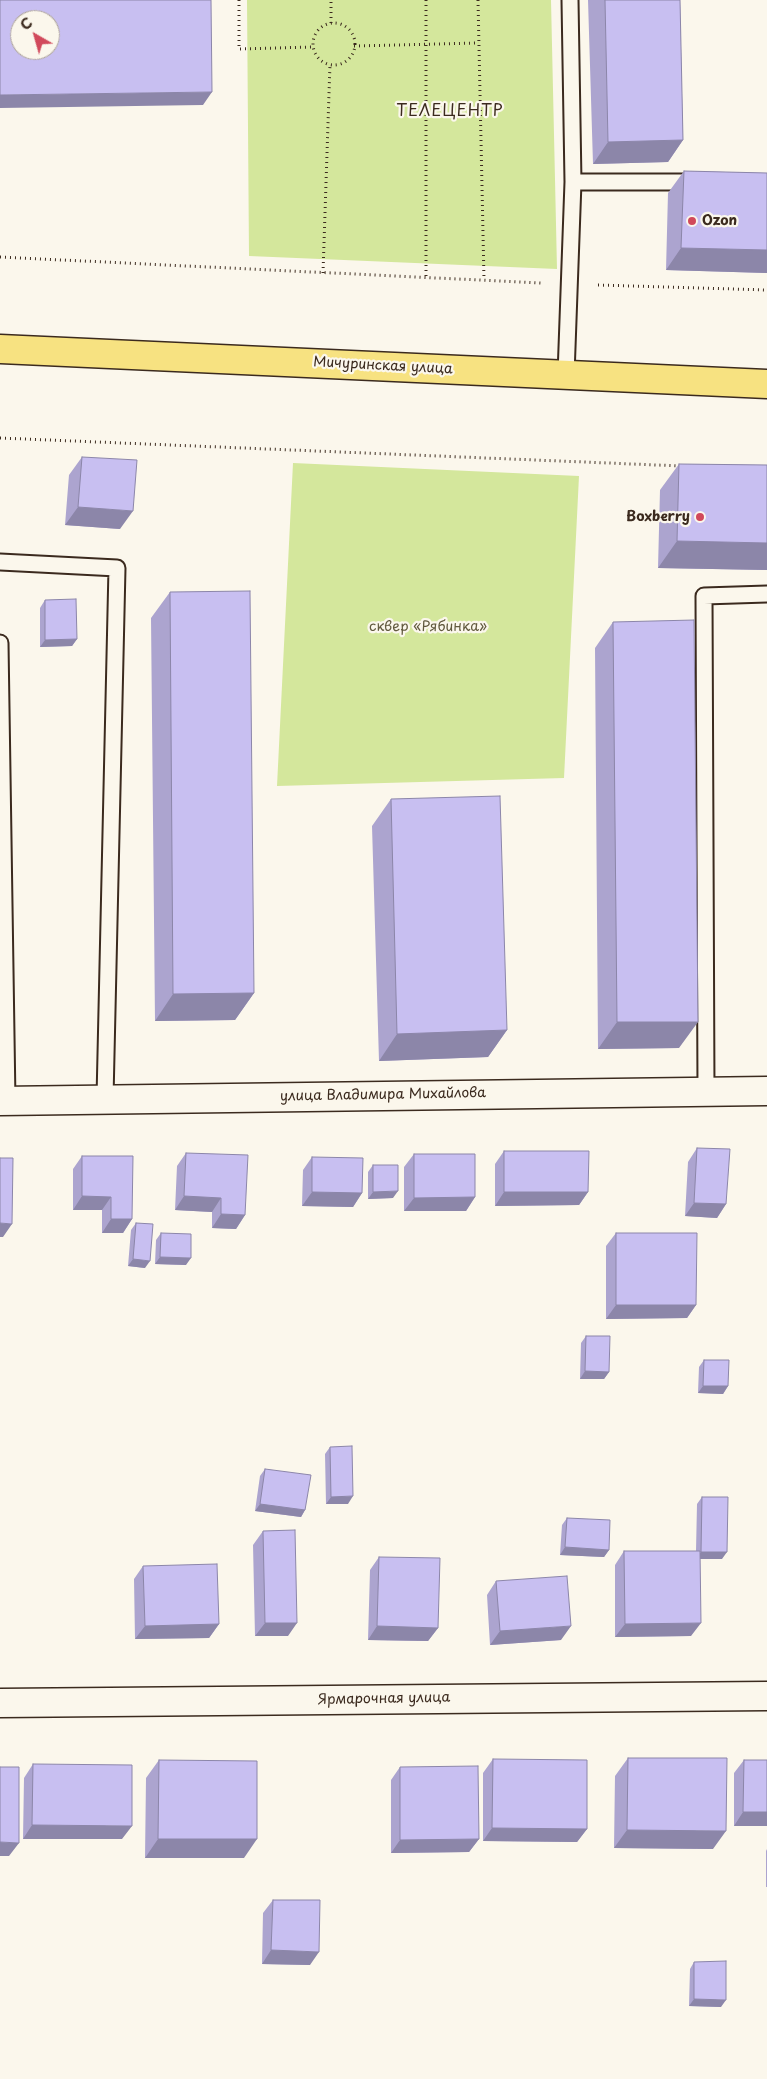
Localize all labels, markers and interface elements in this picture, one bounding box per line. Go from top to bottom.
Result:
north arrow [10,10,60,60]
text: С [15,12,37,35]
district label: ТЕЛЕЦЕНТР [395,102,505,122]
place label: Ozon [702,213,737,229]
marker: Ozon [686,215,698,227]
street label: Мичуринская улица [313,354,453,378]
place label: Boxberry [626,509,690,525]
marker: Boxberry [694,511,706,523]
park label: сквер «Рябинка» [369,619,487,635]
street label: улица Владимира Михайлова [280,1085,486,1105]
street label: Ярмарочная улица [318,1689,450,1709]

